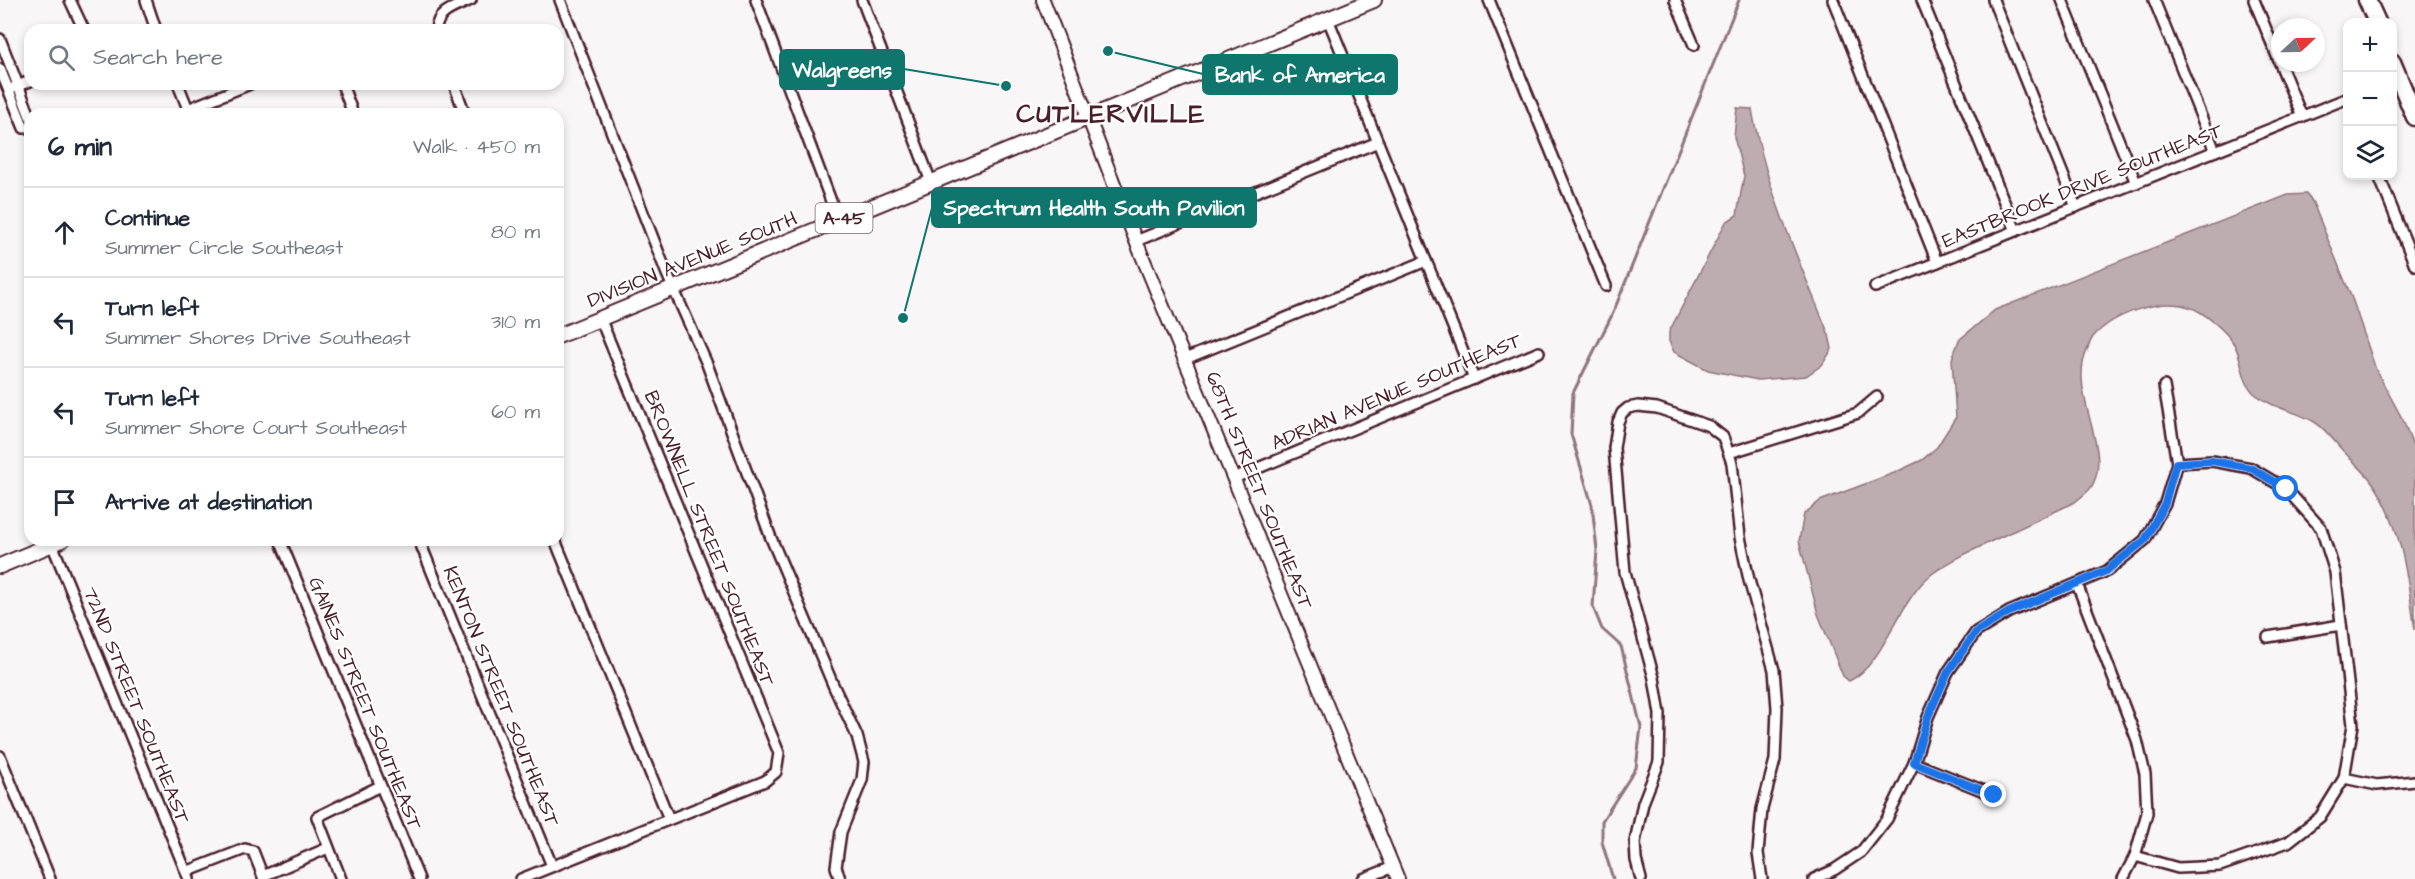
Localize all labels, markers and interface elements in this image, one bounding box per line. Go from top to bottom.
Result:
north arrow [2271,18,2325,72]
map controls [2343,18,2397,180]
button: + [2343,18,2397,72]
search box [24,24,564,90]
icon: search [45,41,78,74]
text: Search here [93,42,223,73]
callout: Walgreens [780,50,904,89]
callout: Bank of America [1203,55,1397,94]
text: Walgreens [791,56,892,87]
text: Bank of America [1215,61,1385,90]
button: − [2343,72,2397,126]
district label: CUTLERVILLE [1016,96,1206,132]
street label: EASTBROOK DRIVE SOUTHEAST [1938,117,2227,255]
button: layers [2343,126,2397,180]
text: 6 min [48,129,112,165]
text: Walk · 450 m [413,133,540,161]
callout: Spectrum Health South Pavilion [932,188,1256,227]
text: Spectrum Health South Pavilion [943,194,1245,224]
text: Continue [105,203,190,234]
road number: A-45 [816,203,872,233]
street label: DIVISION AVENUE SOUTH [583,205,802,315]
icon: ahead [48,216,81,249]
text: 80 m [491,218,540,246]
text: Summer Circle Southeast [105,234,343,262]
text: Turn left [105,293,199,324]
icon: left [48,306,81,339]
text: 310 m [491,308,540,336]
text: Summer Shores Drive Southeast [105,324,411,352]
street label: ADRIAN AVENUE SOUTHEAST [1267,326,1526,457]
street label: 68TH STREET SOUTHEAST [1199,367,1320,614]
text: Turn left [105,383,199,414]
street label: BROWNELL STREET SOUTHEAST [637,386,782,691]
icon: left [48,396,81,429]
text: 60 m [491,398,540,426]
text: Summer Shore Court Southeast [105,414,407,442]
route start [2272,475,2298,501]
icon: arrive [48,486,81,519]
text: Arrive at destination [105,487,312,518]
street label: KENTON STREET SOUTHEAST [436,562,566,831]
street label: GAINES STREET SOUTHEAST [301,573,429,835]
street label: 72ND STREET SOUTHEAST [76,583,197,828]
route end [1980,781,2006,807]

